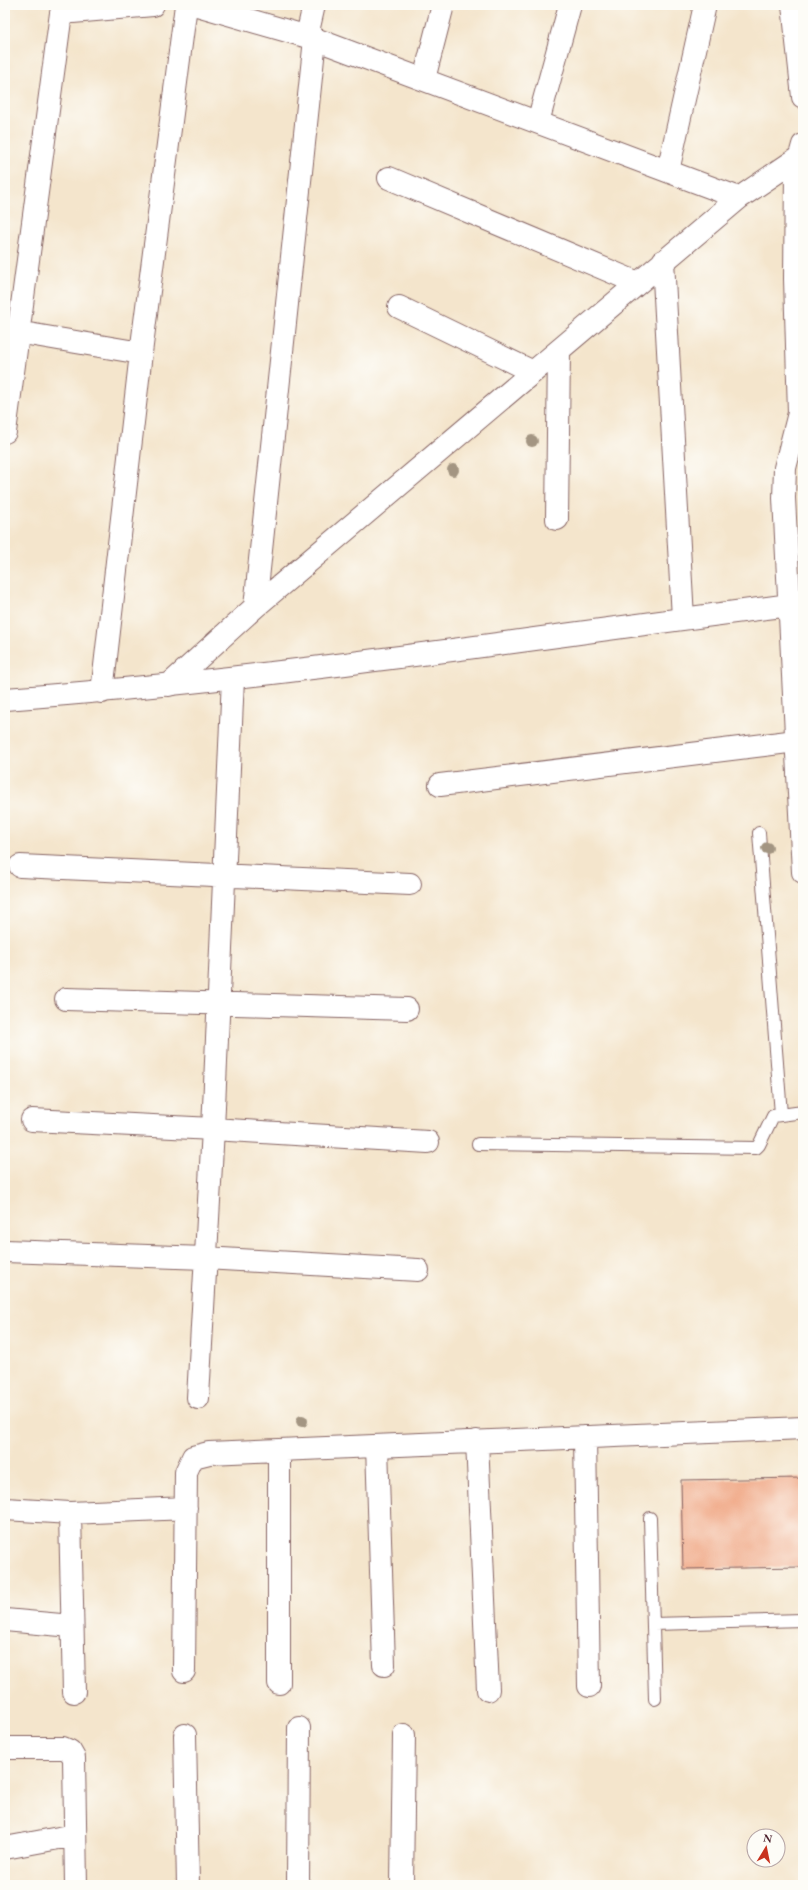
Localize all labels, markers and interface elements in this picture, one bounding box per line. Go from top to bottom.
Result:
north arrow [746,1828,786,1868]
text: N [762,1830,773,1846]

